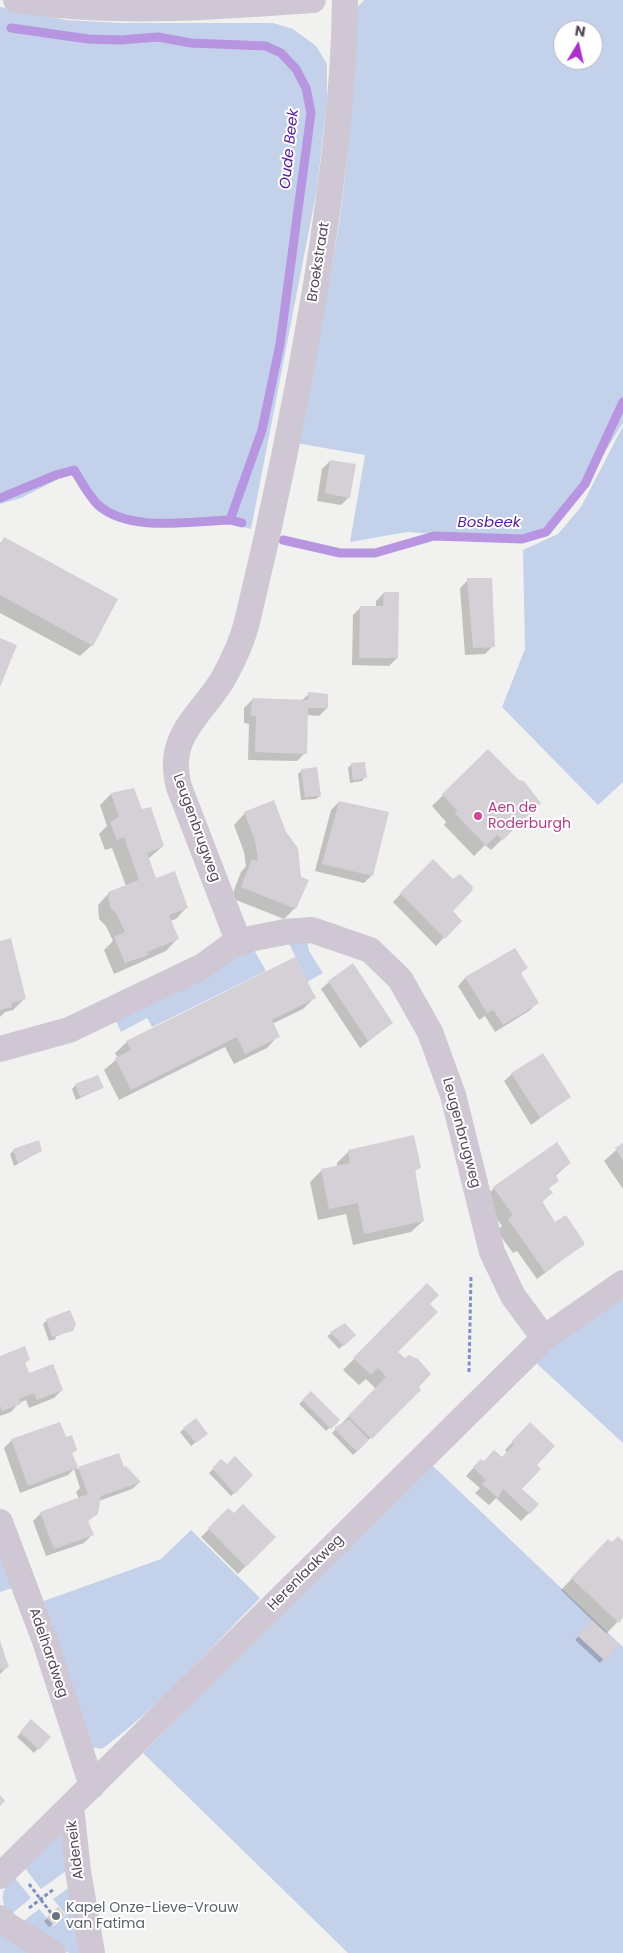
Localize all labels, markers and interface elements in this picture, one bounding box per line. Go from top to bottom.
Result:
north arrow [553,20,603,70]
text: N [573,20,587,42]
water label: Oude Beek [277,108,303,190]
street label: Broekstraat [304,221,334,303]
water label: Bosbeek [457,514,521,532]
street label: Leugenbrugweg [169,772,223,884]
place label: Aen de Roderburgh [488,800,571,832]
marker: Aen de Roderburgh [472,810,484,822]
street label: Leugenbrugweg [438,1076,484,1190]
street label: Herenlaakweg [265,1532,347,1614]
street label: Adelhardweg [25,1606,71,1700]
street label: Aldeneik [64,1820,88,1880]
place label: Kapel Onze-Lieve-Vrouw van Fatima [66,1900,238,1932]
marker: Kapel Onze-Lieve-Vrouw van Fatima [50,1910,62,1922]

